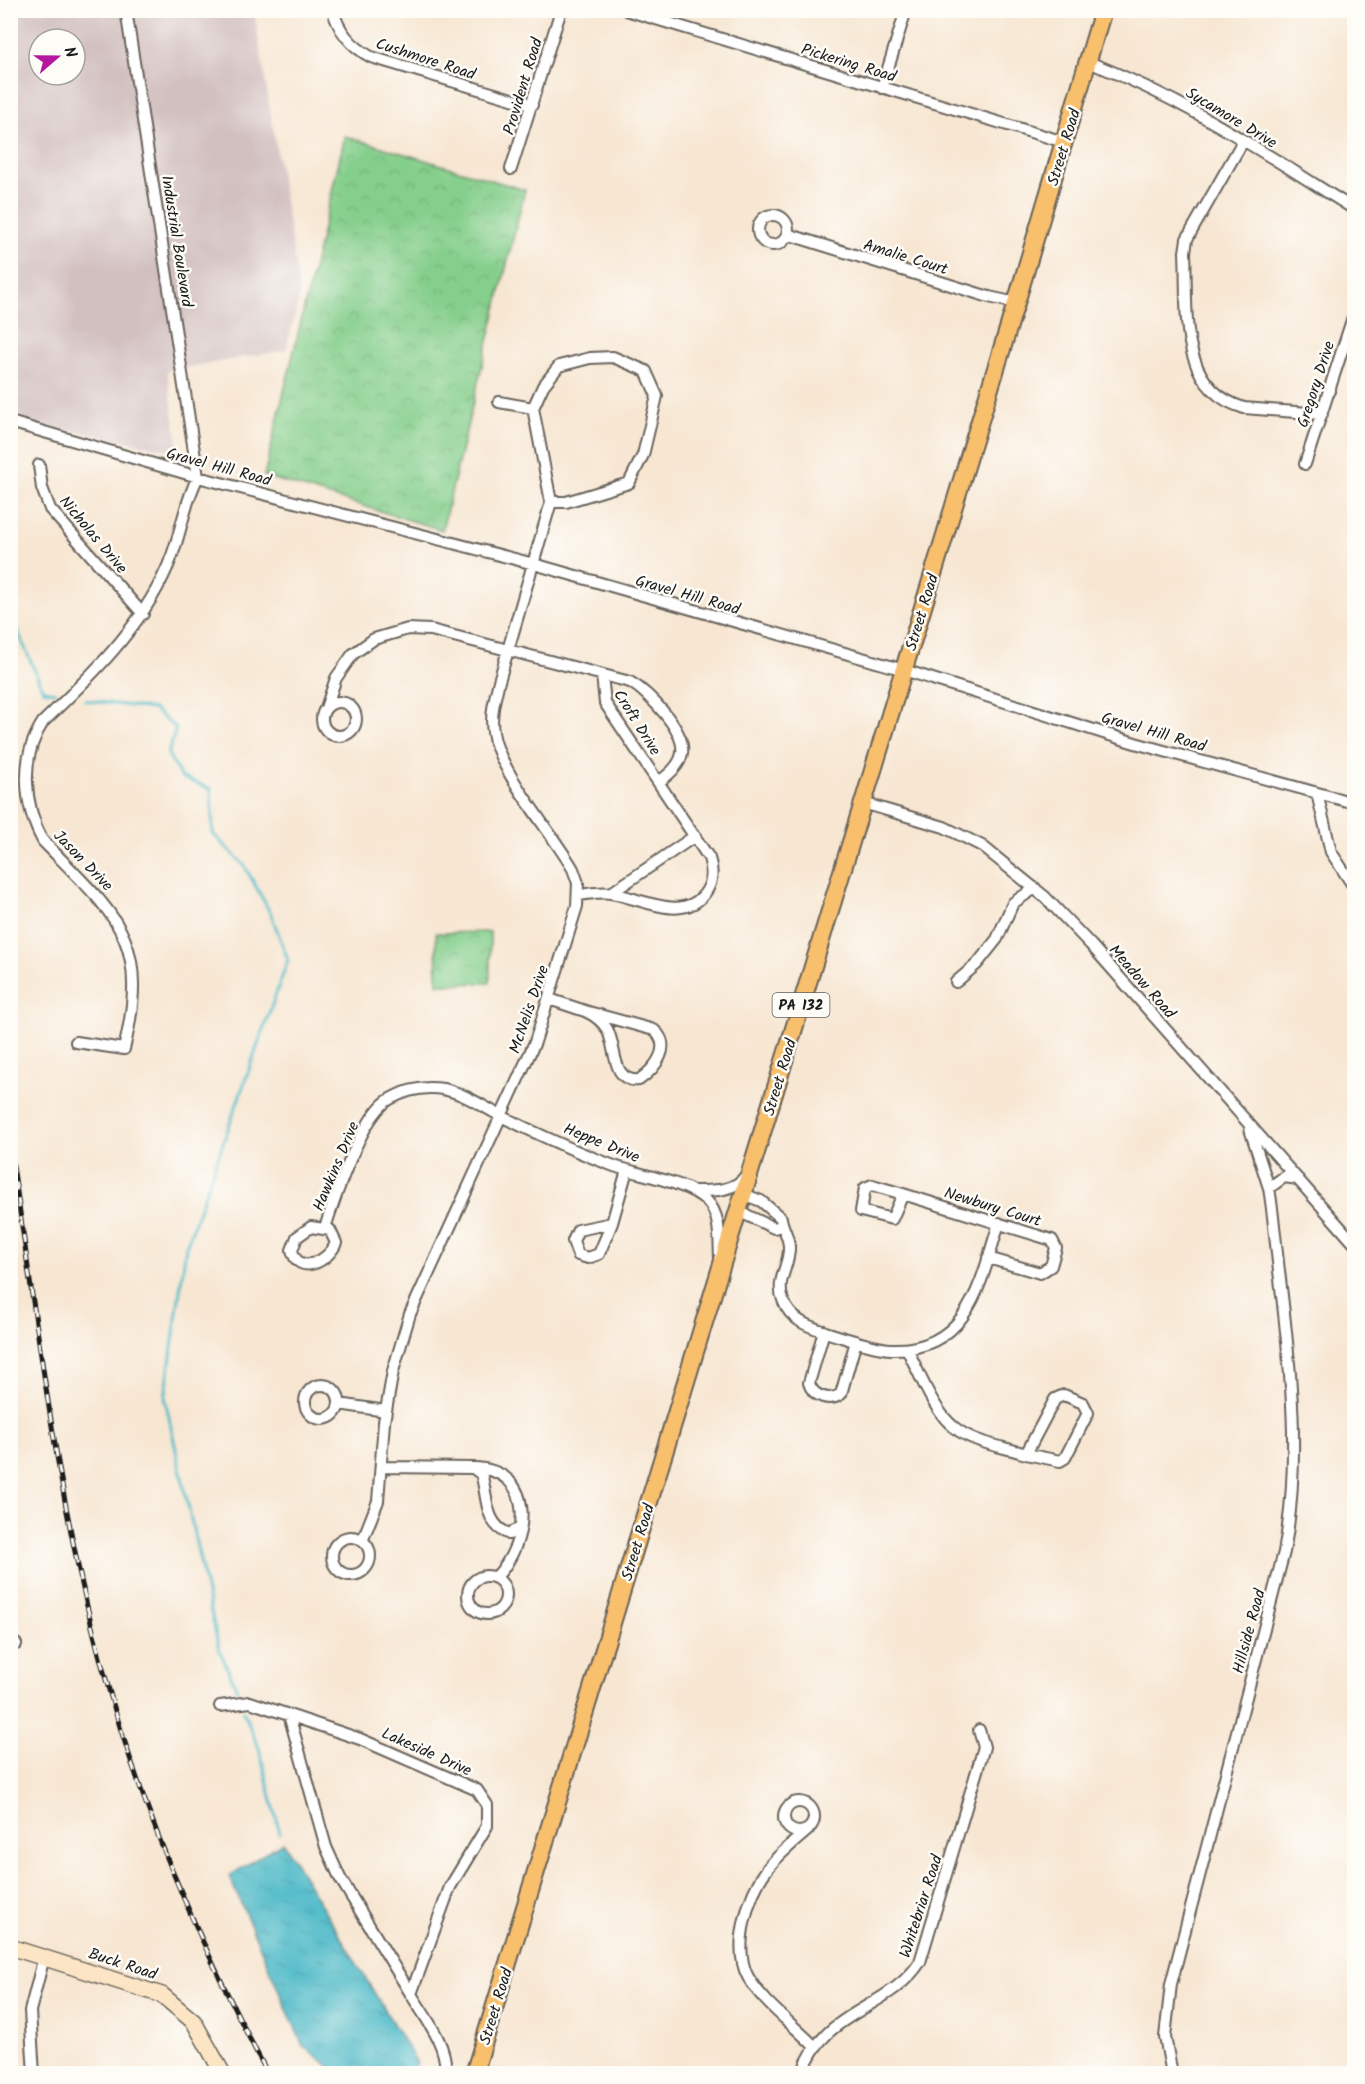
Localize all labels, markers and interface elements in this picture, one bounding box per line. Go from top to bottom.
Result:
north arrow [27,27,87,87]
street label: Cushmore Road [372,32,480,88]
street label: Provident Road [497,34,550,138]
street label: Pickering Road [798,37,900,90]
text: N [56,43,83,61]
street label: Sycamore Drive [1181,81,1282,156]
street label: Street Road [1041,105,1088,189]
street label: Industrial Boulevard [154,174,199,310]
street label: Amalie Court [860,233,952,282]
street label: Gregory Drive [1291,338,1342,431]
street label: Gravel Hill Road [163,441,275,494]
street label: Nicholas Drive [53,490,133,580]
street label: Gravel Hill Road [632,569,744,623]
street label: Street Road [899,570,946,654]
street label: Croft Drive [606,685,667,761]
street label: Gravel Hill Road [1098,706,1210,760]
street label: Jason Drive [47,825,119,898]
street label: Meadow Road [1102,939,1182,1026]
street label: McNelis Drive [503,962,556,1057]
road number: PA 132 [772,993,830,1017]
street label: Street Road [757,1035,804,1119]
street label: Heppe Drive [560,1117,643,1170]
street label: Hawkins Drive [306,1118,367,1215]
street label: Newbury Court [941,1181,1045,1234]
street label: Street Road [615,1500,662,1584]
street label: Hillside Road [1226,1585,1273,1676]
street label: Lakeside Drive [377,1721,476,1783]
street label: Whitebriar Road [893,1851,950,1961]
street label: Buck Road [85,1942,161,1988]
street label: Street Road [473,1964,520,2048]

